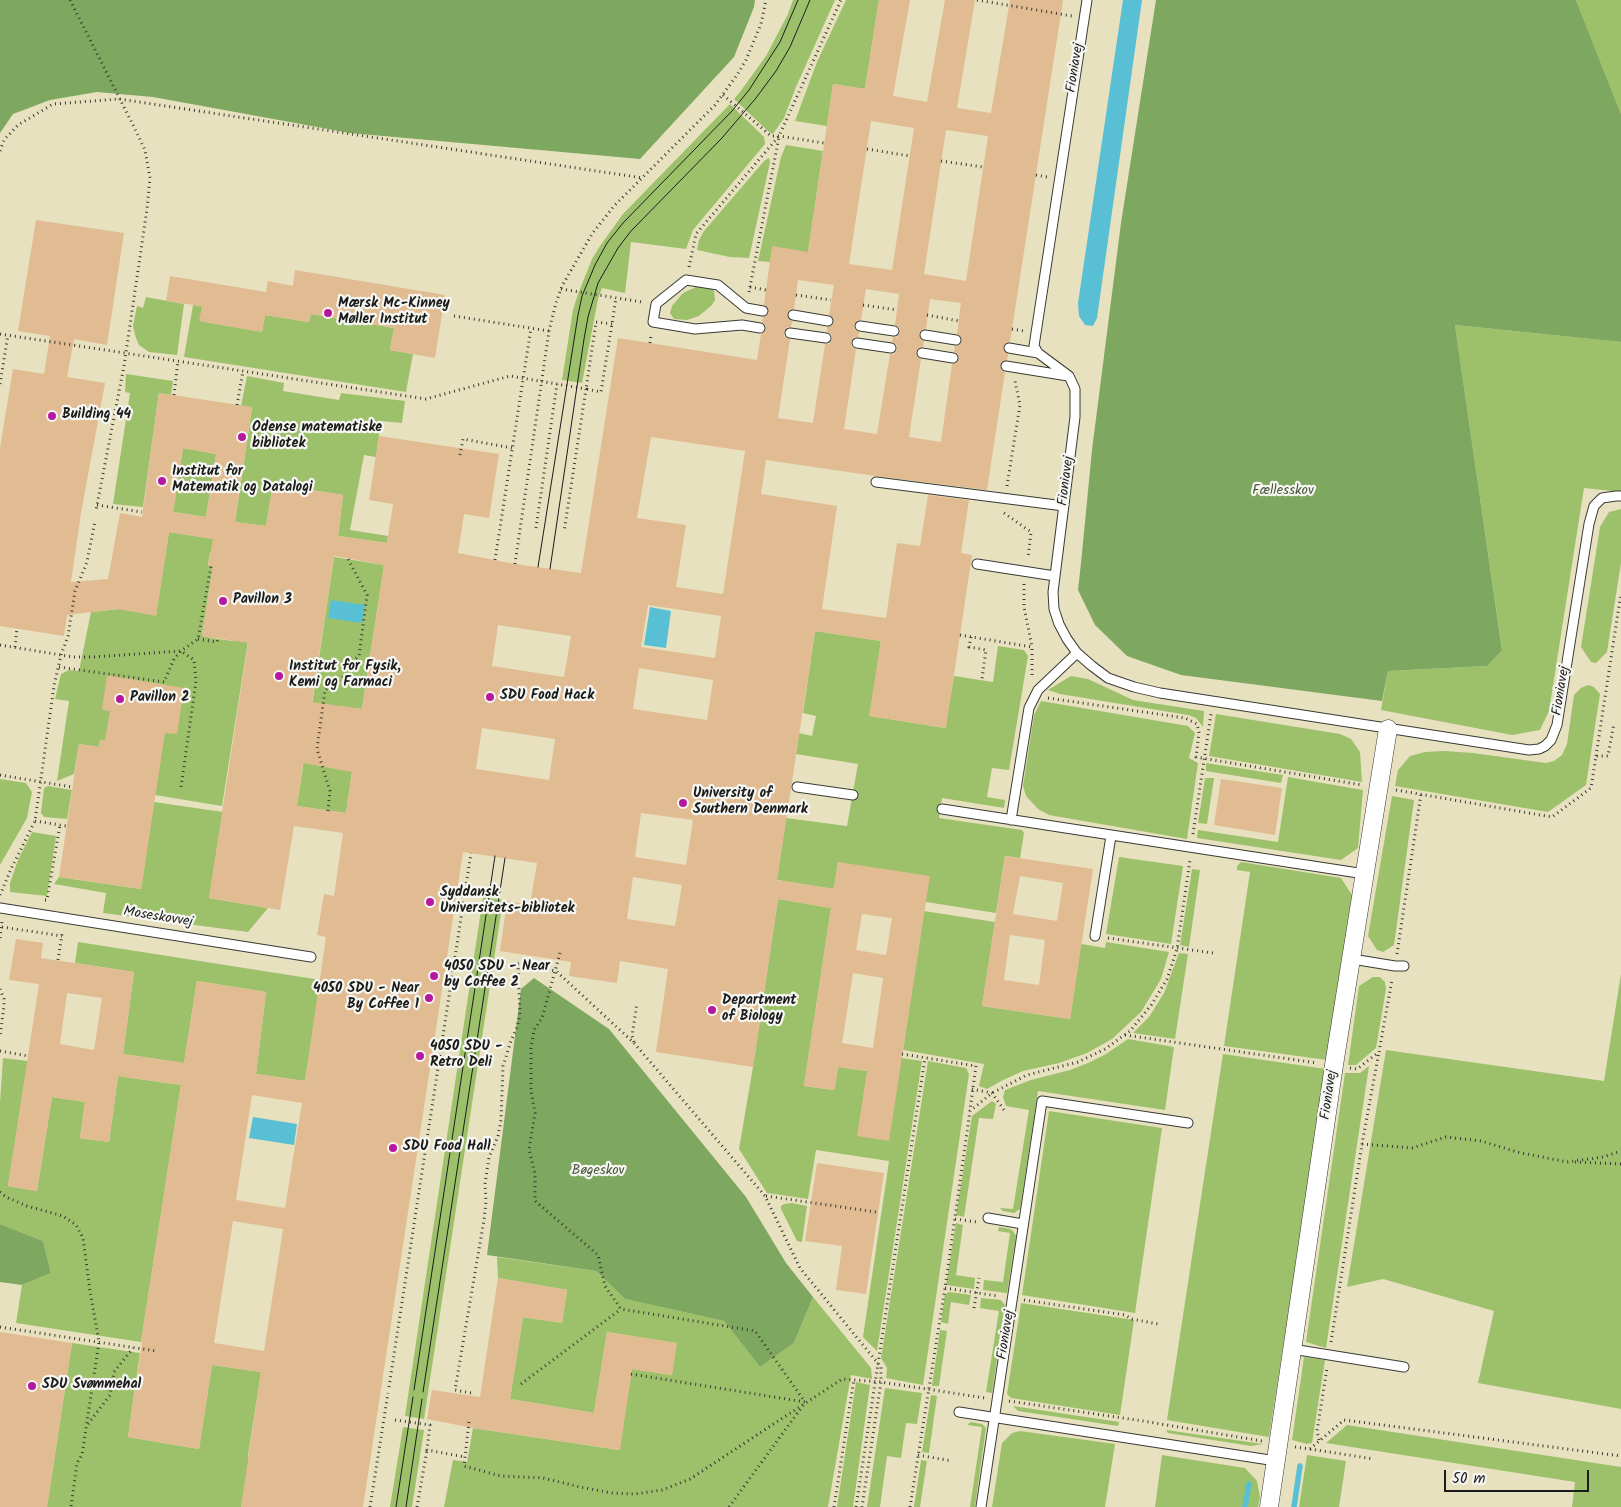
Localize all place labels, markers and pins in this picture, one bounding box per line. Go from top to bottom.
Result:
place label: Mærsk Mc-Kinney Møller Institut [338,297,450,330]
marker: Mærsk Mc-Kinney Møller Institut [322,307,334,319]
place label: Building 44 [62,408,131,424]
marker: Building 44 [46,410,58,422]
place label: Odense matematiske bibliotek [252,421,382,454]
marker: Odense matematiske bibliotek [236,431,248,443]
place label: Institut for Matematik og Datalogi [172,465,313,498]
marker: Institut for Matematik og Datalogi [156,475,168,487]
place label: Pavillon 3 [233,593,292,609]
marker: Pavillon 3 [217,595,229,607]
place label: Institut for Fysik, Kemi og Farmaci [289,660,401,692]
marker: Institut for Fysik, Kemi og Farmaci [273,670,285,682]
place label: SDU Food Hack [500,689,594,705]
place label: Pavillon 2 [130,691,190,707]
marker: SDU Food Hack [484,691,496,703]
marker: Pavillon 2 [114,693,126,705]
place label: University of Southern Denmark [693,787,808,820]
marker: University of Southern Denmark [677,797,689,809]
place label: Syddansk Universitets-bibliotek [440,886,574,919]
marker: Syddansk Universitets-bibliotek [424,896,436,908]
place label: 4050 SDU - Near by Coffee 2 [444,960,550,992]
marker: 4050 SDU - Near by Coffee 2 [428,970,440,982]
place label: 4050 SDU - Near By Coffee 1 [313,982,419,1014]
marker: 4050 SDU - Near By Coffee 1 [423,992,435,1004]
place label: Department of Biology [722,994,797,1026]
marker: Department of Biology [706,1004,718,1016]
place label: 4050 SDU - Retro Deli [430,1040,503,1072]
marker: 4050 SDU - Retro Deli [414,1050,426,1062]
place label: SDU Food Hall [403,1140,491,1156]
marker: SDU Food Hall [387,1142,399,1154]
place label: SDU Svømmehal [42,1378,141,1394]
marker: SDU Svømmehal [26,1380,38,1392]

